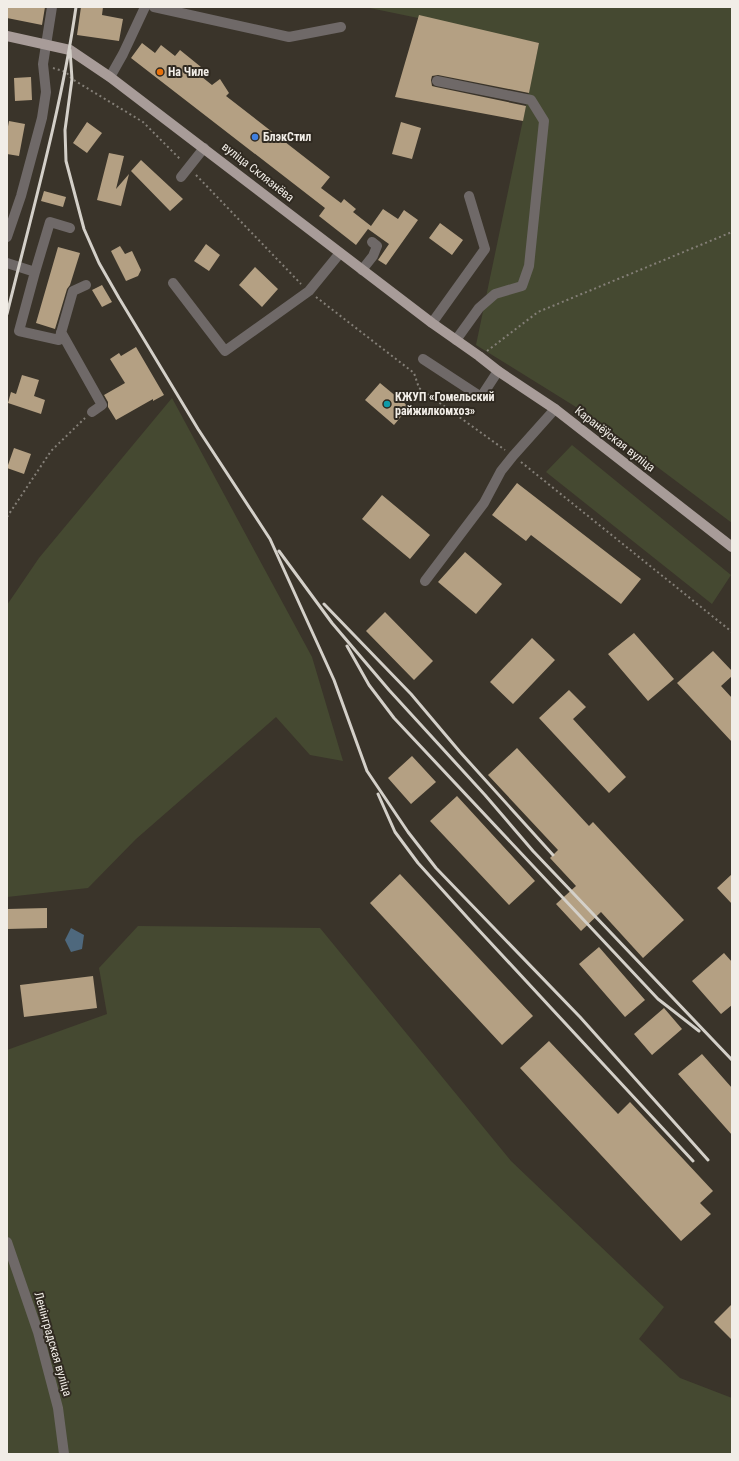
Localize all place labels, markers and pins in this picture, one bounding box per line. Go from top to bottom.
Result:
place label: На Чиле [168,65,209,79]
marker: На Чиле [155,67,165,77]
place label: БлэкСтил [263,130,311,144]
marker: БлэкСтил [250,132,260,142]
place label: КЖУП «Гомельский райжилкомхоз» [395,390,495,418]
marker: КЖУП «Гомельский райжилкомхоз» [382,399,392,409]

